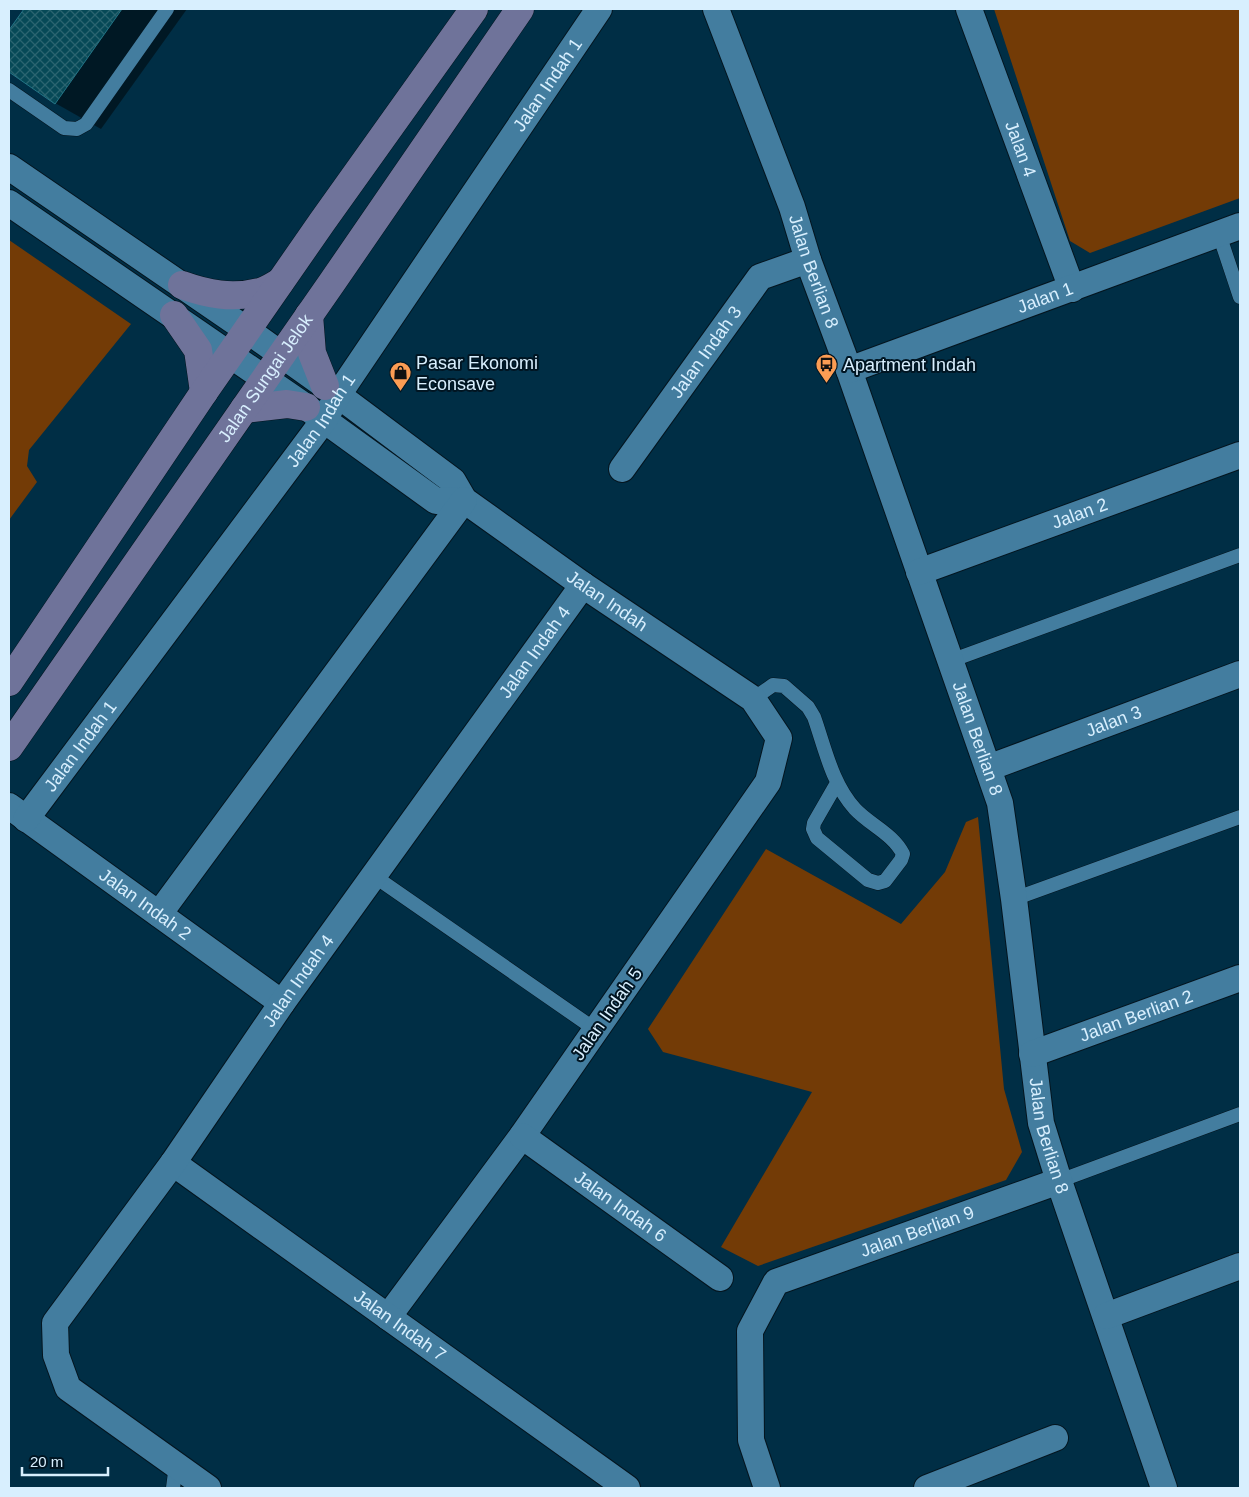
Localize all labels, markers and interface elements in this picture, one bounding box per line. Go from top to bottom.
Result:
street label: Jalan Indah 1 [509,34,586,135]
street label: Jalan 4 [1001,118,1040,180]
street label: Jalan Berlian 8 [785,212,843,331]
street label: Jalan 1 [1014,278,1076,317]
street label: Jalan Indah 3 [666,302,746,402]
street label: Jalan Sungai Jelok [214,310,317,446]
place label: Pasar Ekonomi Econsave [416,353,538,394]
bus stop icon: Apartment Indah [815,353,839,384]
place label: Apartment Indah [843,355,976,375]
shop icon: Pasar Ekonomi Econsave [388,361,412,392]
street label: Jalan Indah 1 [282,370,359,471]
street label: Jalan 2 [1049,494,1110,533]
street label: Jalan Indah [563,567,651,635]
street label: Jalan Indah 4 [495,602,574,702]
street label: Jalan Berlian 8 [948,679,1007,798]
street label: Jalan Indah 1 [40,697,121,795]
street label: Jalan 3 [1083,702,1144,741]
street label: Jalan Indah 2 [96,865,195,944]
street label: Jalan Indah 4 [259,931,338,1031]
street label: Jalan Indah 5 [568,964,646,1064]
street label: Jalan Berlian 2 [1077,986,1196,1046]
street label: Jalan Berlian 8 [1026,1077,1073,1196]
street label: Jalan Indah 6 [571,1167,670,1246]
street label: Jalan Berlian 9 [858,1202,977,1261]
street label: Jalan Indah 7 [350,1286,450,1365]
scale bar [22,1444,109,1476]
text: 20 m [30,1453,63,1470]

